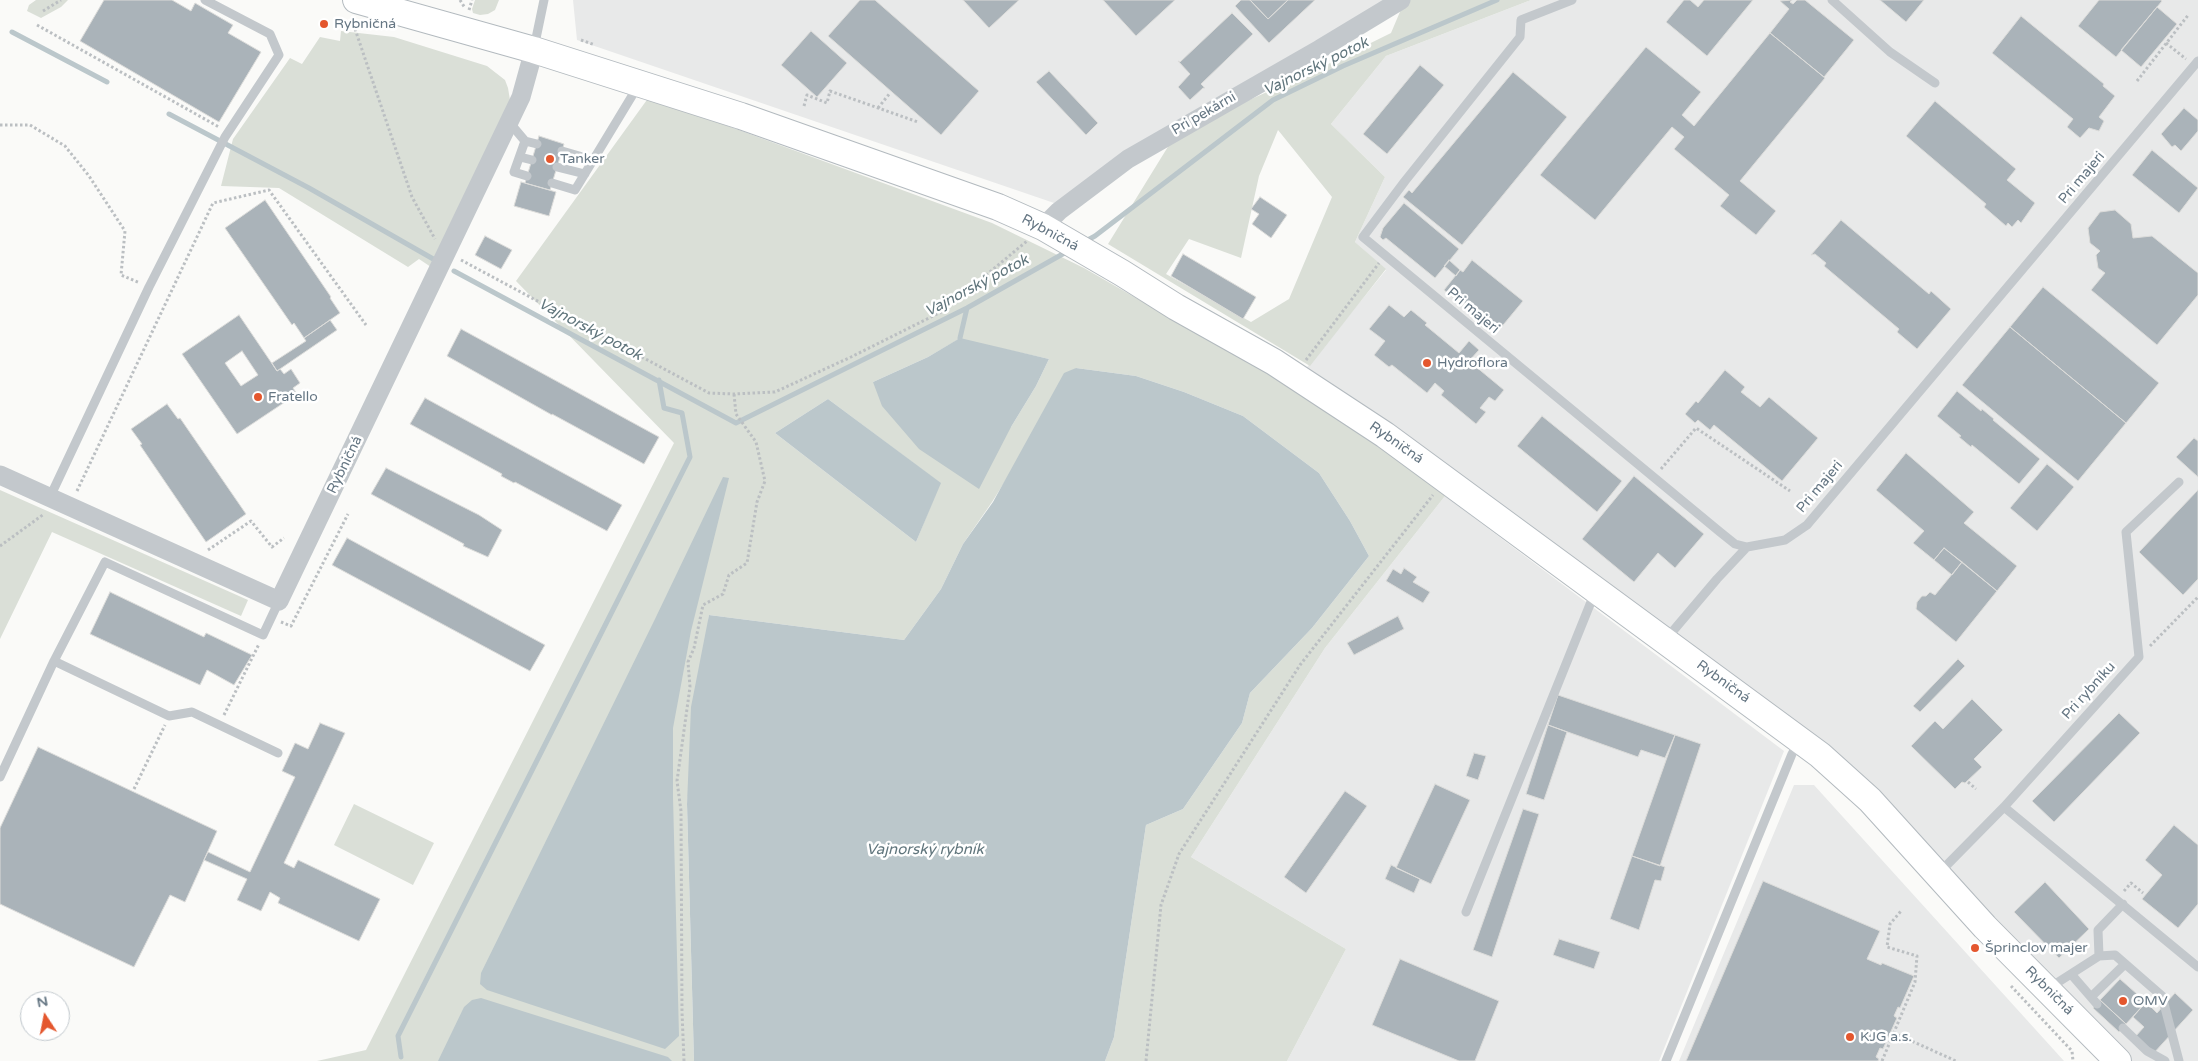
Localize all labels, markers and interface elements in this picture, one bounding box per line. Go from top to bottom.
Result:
place label: Rybničná [334,16,396,32]
marker: Rybničná [318,18,330,30]
water label: Vajnorský potok [1261,34,1371,100]
street label: Pri pekárni [1169,89,1239,139]
street label: Pri majeri [2055,149,2109,207]
place label: Tanker [560,151,605,167]
marker: Tanker [544,153,556,165]
street label: Rybničná [1019,211,1081,255]
water label: Vajnorský potok [922,251,1032,321]
street label: Pri majeri [1444,284,1502,338]
water label: Vajnorský potok [535,295,645,365]
place label: Hydroflora [1437,355,1508,371]
marker: Hydroflora [1421,357,1433,369]
place label: Fratello [268,389,318,405]
marker: Fratello [252,391,264,403]
street label: Rybničná [1366,418,1426,468]
street label: Rybničná [324,433,366,497]
street label: Pri majeri [1793,458,1847,516]
street label: Rybničná [1693,657,1753,707]
street label: Pri rybníku [2059,659,2119,723]
water label: Vajnorský rybník [866,841,984,859]
place label: Šprinclov majer [1985,940,2088,956]
marker: Šprinclov majer [1969,942,1981,954]
street label: Rybničná [2021,963,2077,1019]
north arrow [20,991,70,1041]
text: N [35,992,49,1011]
place label: OMV [2133,993,2168,1009]
marker: OMV [2117,995,2129,1007]
place label: KJG a.s. [1860,1029,1912,1045]
marker: KJG a.s. [1844,1031,1856,1043]

